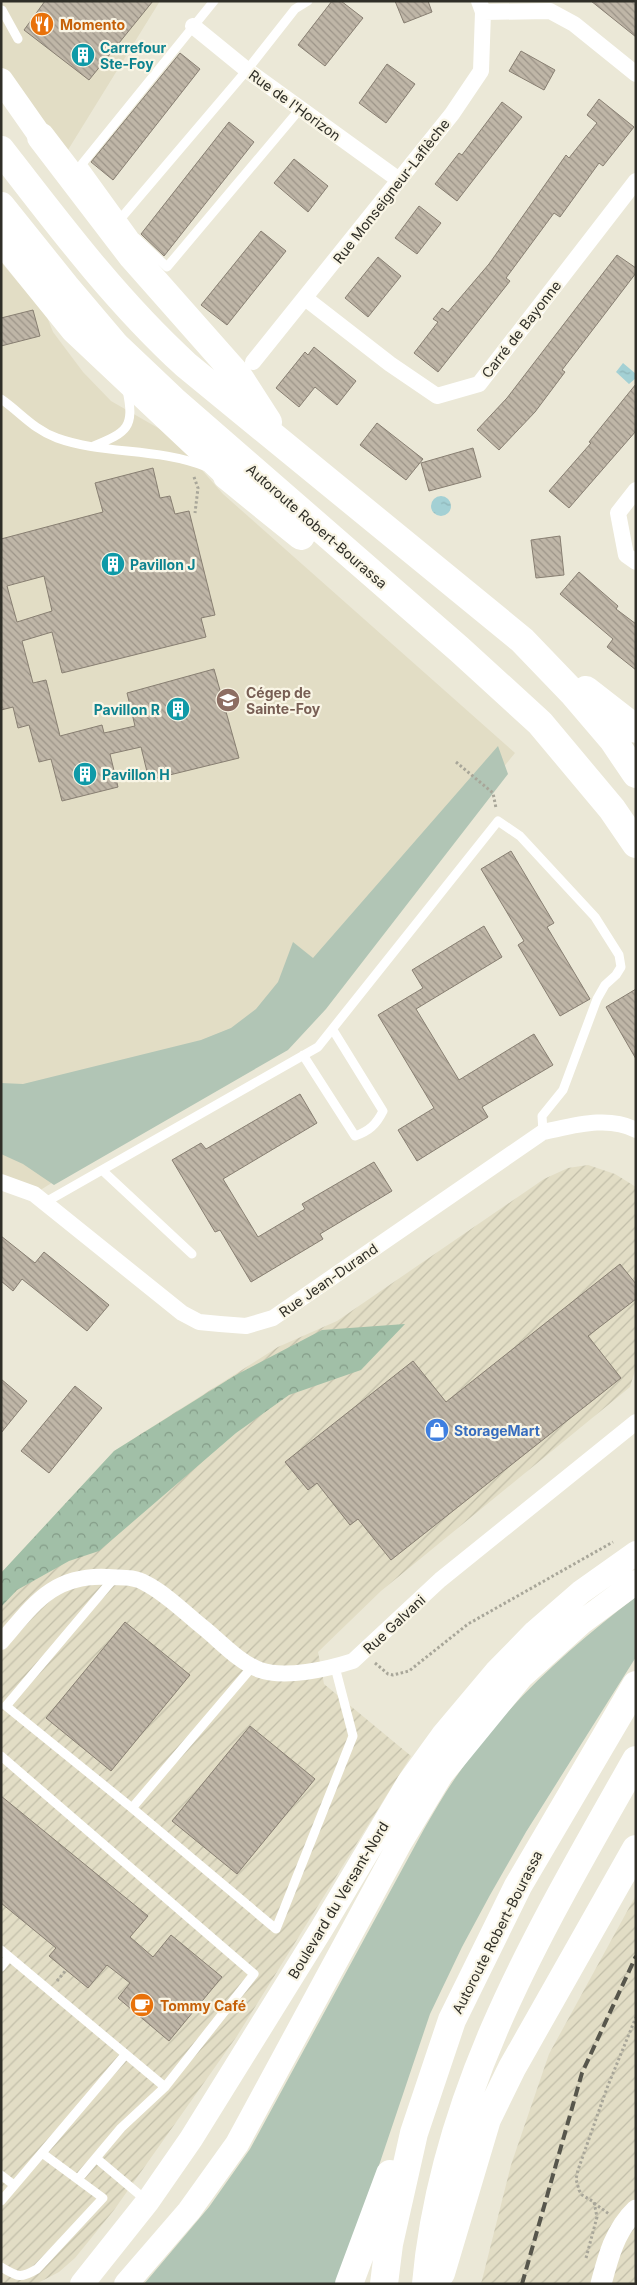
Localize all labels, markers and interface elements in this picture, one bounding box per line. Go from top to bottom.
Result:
restaurant icon: Momento [29,11,55,37]
place label: Momento [60,16,125,33]
place label: Carrefour Ste-Foy [100,39,167,72]
building icon: Carrefour Ste-Foy [70,42,96,68]
street label: Rue de l'Horizon [246,66,344,144]
street label: Rue Monseigneur-Laflèche [329,115,453,267]
street label: Carré de Bayonne [478,277,564,381]
street label: Autoroute Robert-Bourassa [243,460,391,592]
building icon: Pavillon J [100,551,126,577]
place label: Pavillon J [130,556,195,573]
place label: Cégep de Sainte-Foy [246,684,321,717]
school or university icon: Cégep de Sainte-Foy [215,687,241,713]
building icon: Pavillon R [165,696,191,722]
place label: Pavillon R [94,701,160,718]
building icon: Pavillon H [72,761,98,787]
place label: Pavillon H [102,766,170,783]
street label: Rue Jean-Durand [275,1240,381,1320]
shop icon: StorageMart [424,1417,450,1443]
place label: StorageMart [454,1422,540,1439]
street label: Rue Galvani [360,1591,428,1657]
street label: Boulevard du Versant-Nord [284,1818,392,1982]
street label: Autoroute Robert-Bourassa [448,1848,546,2016]
cafe icon: Tommy Café [129,1992,155,2018]
place label: Tommy Café [160,1997,246,2014]

